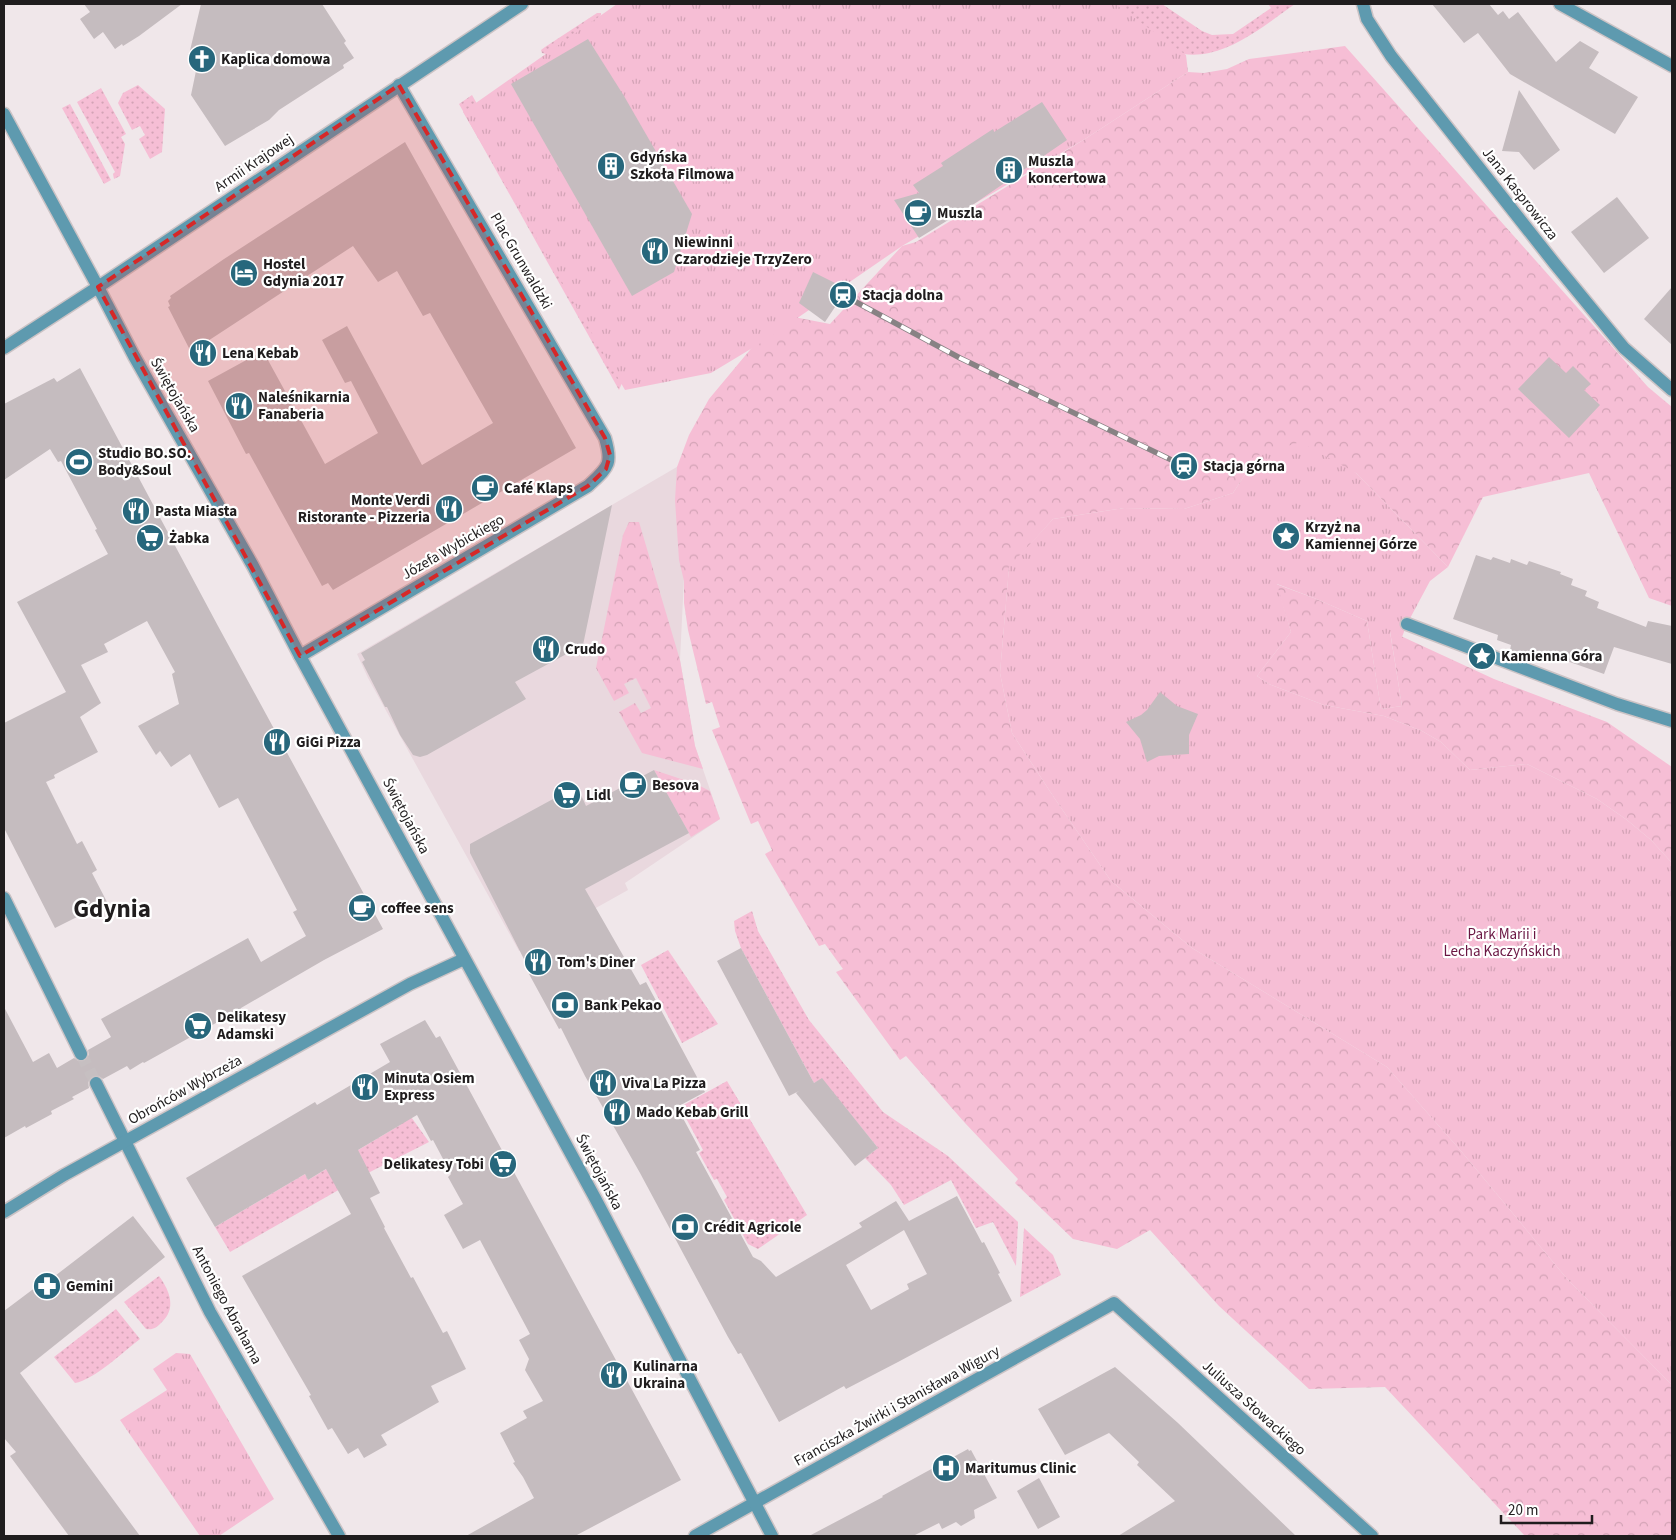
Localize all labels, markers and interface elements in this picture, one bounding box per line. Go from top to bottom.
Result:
church icon: Kaplica domowa [187,44,217,74]
place label: Kaplica domowa [221,49,330,70]
street label: Armii Krajowej [210,129,298,197]
street label: Jana Kasprowicza [1477,143,1563,245]
place label: Gdyńska Szkoła Filmowa [630,147,734,185]
building icon: Gdyńska Szkoła Filmowa [596,151,626,181]
place label: Muszla koncertowa [1028,151,1106,189]
building icon: Muszla koncertowa [994,155,1024,185]
cafe icon: Muszla [903,198,933,228]
place label: Muszla [937,203,983,224]
street label: Plac Grunwaldzki [485,209,557,313]
place label: Niewinni Czarodzieje TrzyZero [674,232,812,270]
restaurant icon: Niewinni Czarodzieje TrzyZero [640,236,670,266]
place label: Hostel Gdynia 2017 [263,254,344,292]
hotel icon: Hostel Gdynia 2017 [229,258,259,288]
station icon: Stacja dolna [828,280,858,310]
place label: Stacja dolna [862,285,943,306]
restaurant icon: Lena Kebab [188,338,218,368]
place label: Lena Kebab [222,343,299,364]
street label: Świętojańska [145,354,205,436]
place label: Naleśnikarnia Fanaberia [258,387,350,425]
restaurant icon: Naleśnikarnia Fanaberia [224,391,254,421]
place label: Studio BO.SO. Body&Soul [98,443,191,481]
sports icon: Studio BO.SO. Body&Soul [64,447,94,477]
station icon: Stacja górna [1169,451,1199,481]
place label: Stacja górna [1203,456,1285,477]
cafe icon: Café Klaps [470,473,500,503]
place label: Café Klaps [504,478,573,499]
place label: Monte Verdi Ristorante - Pizzeria [298,490,430,528]
restaurant icon: Monte Verdi Ristorante - Pizzeria [434,494,464,524]
restaurant icon: Pasta Miasta [121,496,151,526]
place label: Pasta Miasta [155,501,237,522]
street label: Józefa Wybickiego [398,509,508,585]
place label: Krzyż na Kamiennej Górze [1305,517,1417,555]
place icon: Krzyż na Kamiennej Górze [1271,521,1301,551]
supermarket icon: Żabka [135,523,165,553]
place label: Żabka [169,528,210,549]
restaurant icon: Crudo [531,634,561,664]
place label: Crudo [565,639,605,660]
place icon: Kamienna Góra [1467,641,1497,671]
place label: Kamienna Góra [1501,646,1602,667]
restaurant icon: GiGi Pizza [262,727,292,757]
place label: GiGi Pizza [296,732,361,753]
cafe icon: Besova [618,770,648,800]
street label: Świętojańska [377,774,435,858]
place label: Besova [652,775,699,796]
supermarket icon: Lidl [552,780,582,810]
place label: Lidl [586,785,612,806]
district label: Gdynia [73,891,151,927]
cafe icon: coffee sens [347,893,377,923]
place label: coffee sens [381,898,454,919]
park label: Park Marii i Lecha Kaczyńskich [1443,924,1561,962]
restaurant icon: Tom's Diner [523,947,553,977]
place label: Tom's Diner [557,952,635,973]
bank icon: Bank Pekao [550,990,580,1020]
place label: Bank Pekao [584,995,661,1016]
place label: Delikatesy Adamski [216,1007,286,1045]
supermarket icon: Delikatesy Adamski [183,1011,213,1041]
street label: Obrońców Wybrzeża [124,1050,246,1130]
place label: Minuta Osiem Express [384,1068,475,1106]
restaurant icon: Viva La Pizza [588,1068,618,1098]
restaurant icon: Minuta Osiem Express [350,1072,380,1102]
place label: Viva La Pizza [621,1073,706,1094]
restaurant icon: Mado Kebab Grill [602,1097,632,1127]
place label: Mado Kebab Grill [636,1102,749,1123]
street label: Świętojańska [570,1130,628,1214]
supermarket icon: Delikatesy Tobi [488,1149,518,1179]
place label: Delikatesy Tobi [384,1154,484,1175]
bank icon: Crédit Agricole [670,1212,700,1242]
place label: Crédit Agricole [704,1217,802,1238]
street label: Antoniego Abrahama [187,1242,267,1368]
pharmacy icon: Gemini [32,1271,62,1301]
place label: Gemini [66,1276,113,1297]
street label: Franciszka Żwirki i Stanisława Wigury [790,1341,1004,1471]
place label: Kulinarna Ukraina [633,1356,698,1394]
street label: Juliusza Słowackiego [1197,1356,1311,1460]
restaurant icon: Kulinarna Ukraina [599,1360,629,1390]
hospital icon: Maritumus Clinic [931,1453,961,1483]
place label: Maritumus Clinic [965,1458,1077,1479]
scale bar [1501,1492,1592,1524]
text: 20 m [1508,1500,1538,1521]

